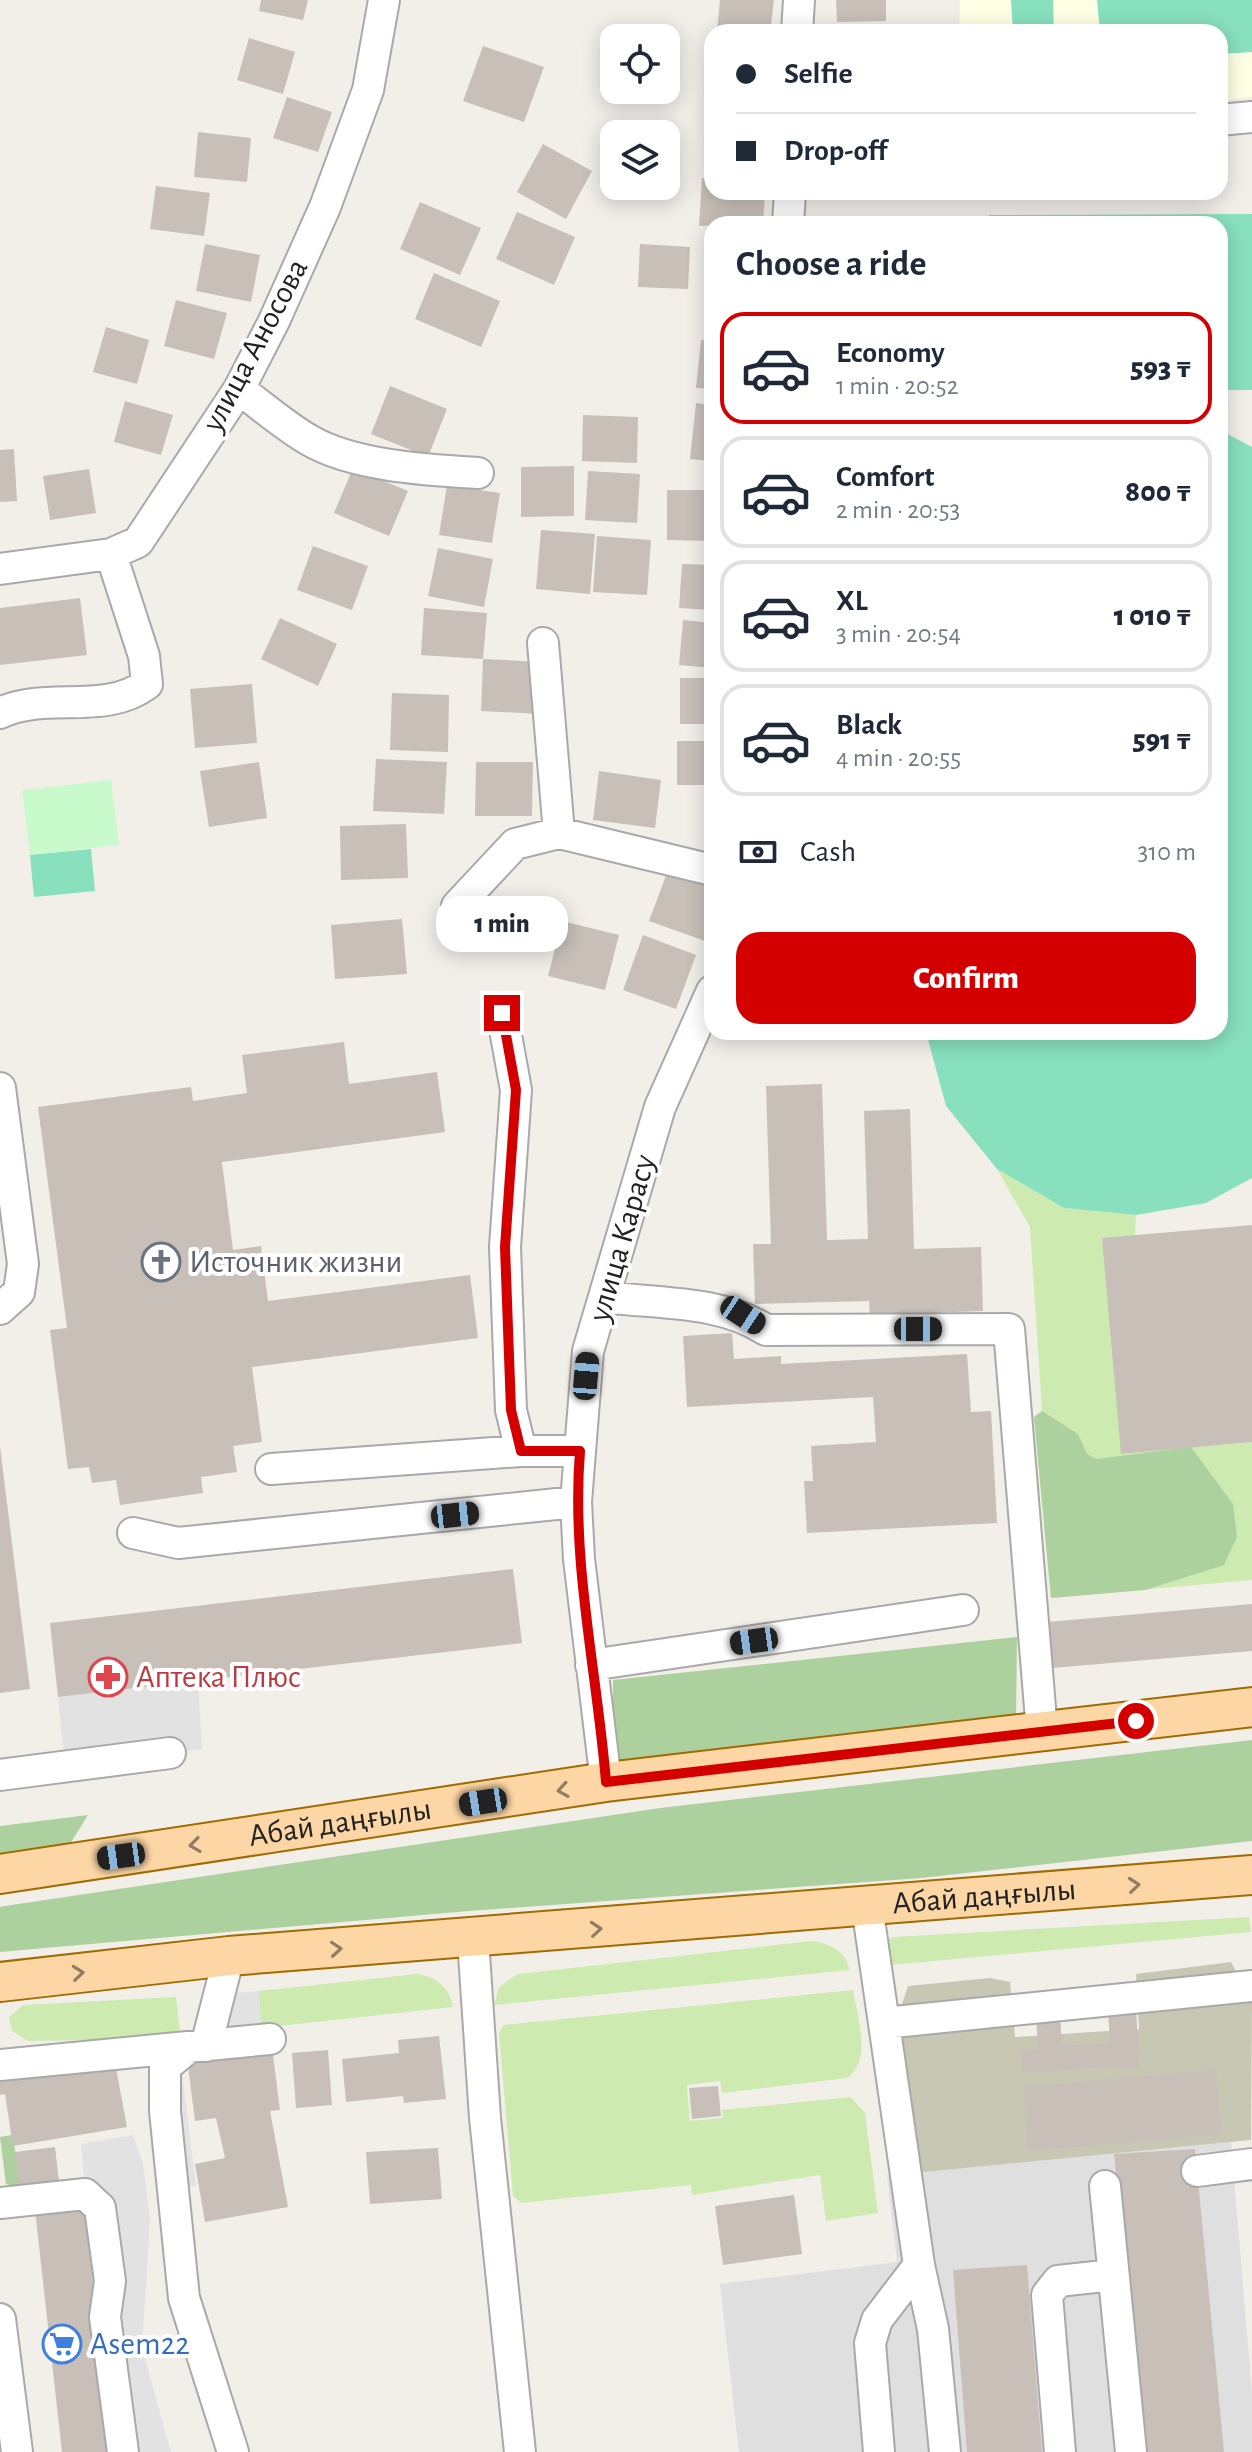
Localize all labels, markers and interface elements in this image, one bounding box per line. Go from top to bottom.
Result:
map controls [600,24,680,200]
button: locate [600,24,680,104]
text: Selfie [784,59,853,89]
button: layers [600,120,680,200]
text: Drop-off [784,136,887,166]
text: Choose a ride [736,246,926,282]
street label: улица Аносова [196,254,314,437]
icon: car [740,332,812,404]
text: Economy [836,338,945,368]
text: 593 ₸ [1130,353,1192,383]
text: 1 min · 20:52 [836,373,959,399]
icon: car [740,456,812,528]
text: Comfort [836,462,935,492]
text: 800 ₸ [1125,477,1192,507]
text: 2 min · 20:53 [836,497,960,523]
icon: car [740,580,812,652]
text: XL [836,586,868,616]
text: 1 010 ₸ [1114,601,1192,631]
text: 3 min · 20:54 [836,621,961,647]
icon: car [740,704,812,776]
text: Black [836,710,902,740]
text: 591 ₸ [1132,725,1192,755]
text: 4 min · 20:55 [836,745,961,771]
icon: cash [736,830,780,874]
text: Cash [800,837,856,867]
text: 310 m [1138,839,1196,865]
callout: 1 min [436,897,568,953]
text: 1 min [474,911,530,937]
button: Confirm [736,932,1196,1024]
route end [484,995,520,1031]
street label: улица Карасу [583,1151,661,1326]
church icon: Источник жизни [140,1241,182,1283]
place label: Источник жизни [189,1246,402,1278]
car [716,1292,770,1338]
car [894,1317,942,1341]
car [572,1351,600,1401]
car [430,1501,480,1529]
car [729,1626,779,1656]
pharmacy icon: Аптека Плюс [87,1656,129,1698]
place label: Аптека Плюс [136,1661,301,1693]
route start [1118,1703,1154,1739]
one-way arrow [556,1781,570,1798]
car [457,1786,509,1818]
street label: Абай даңғылы [246,1793,434,1852]
one-way arrow [188,1836,202,1853]
car [96,1841,146,1871]
street label: Абай даңғылы [891,1873,1077,1919]
one-way arrow [1128,1876,1141,1893]
one-way arrow [590,1921,603,1938]
one-way arrow [330,1941,343,1958]
one-way arrow [71,1964,84,1981]
supermarket icon: Asem22 [41,2323,83,2365]
place label: Asem22 [90,2328,190,2360]

